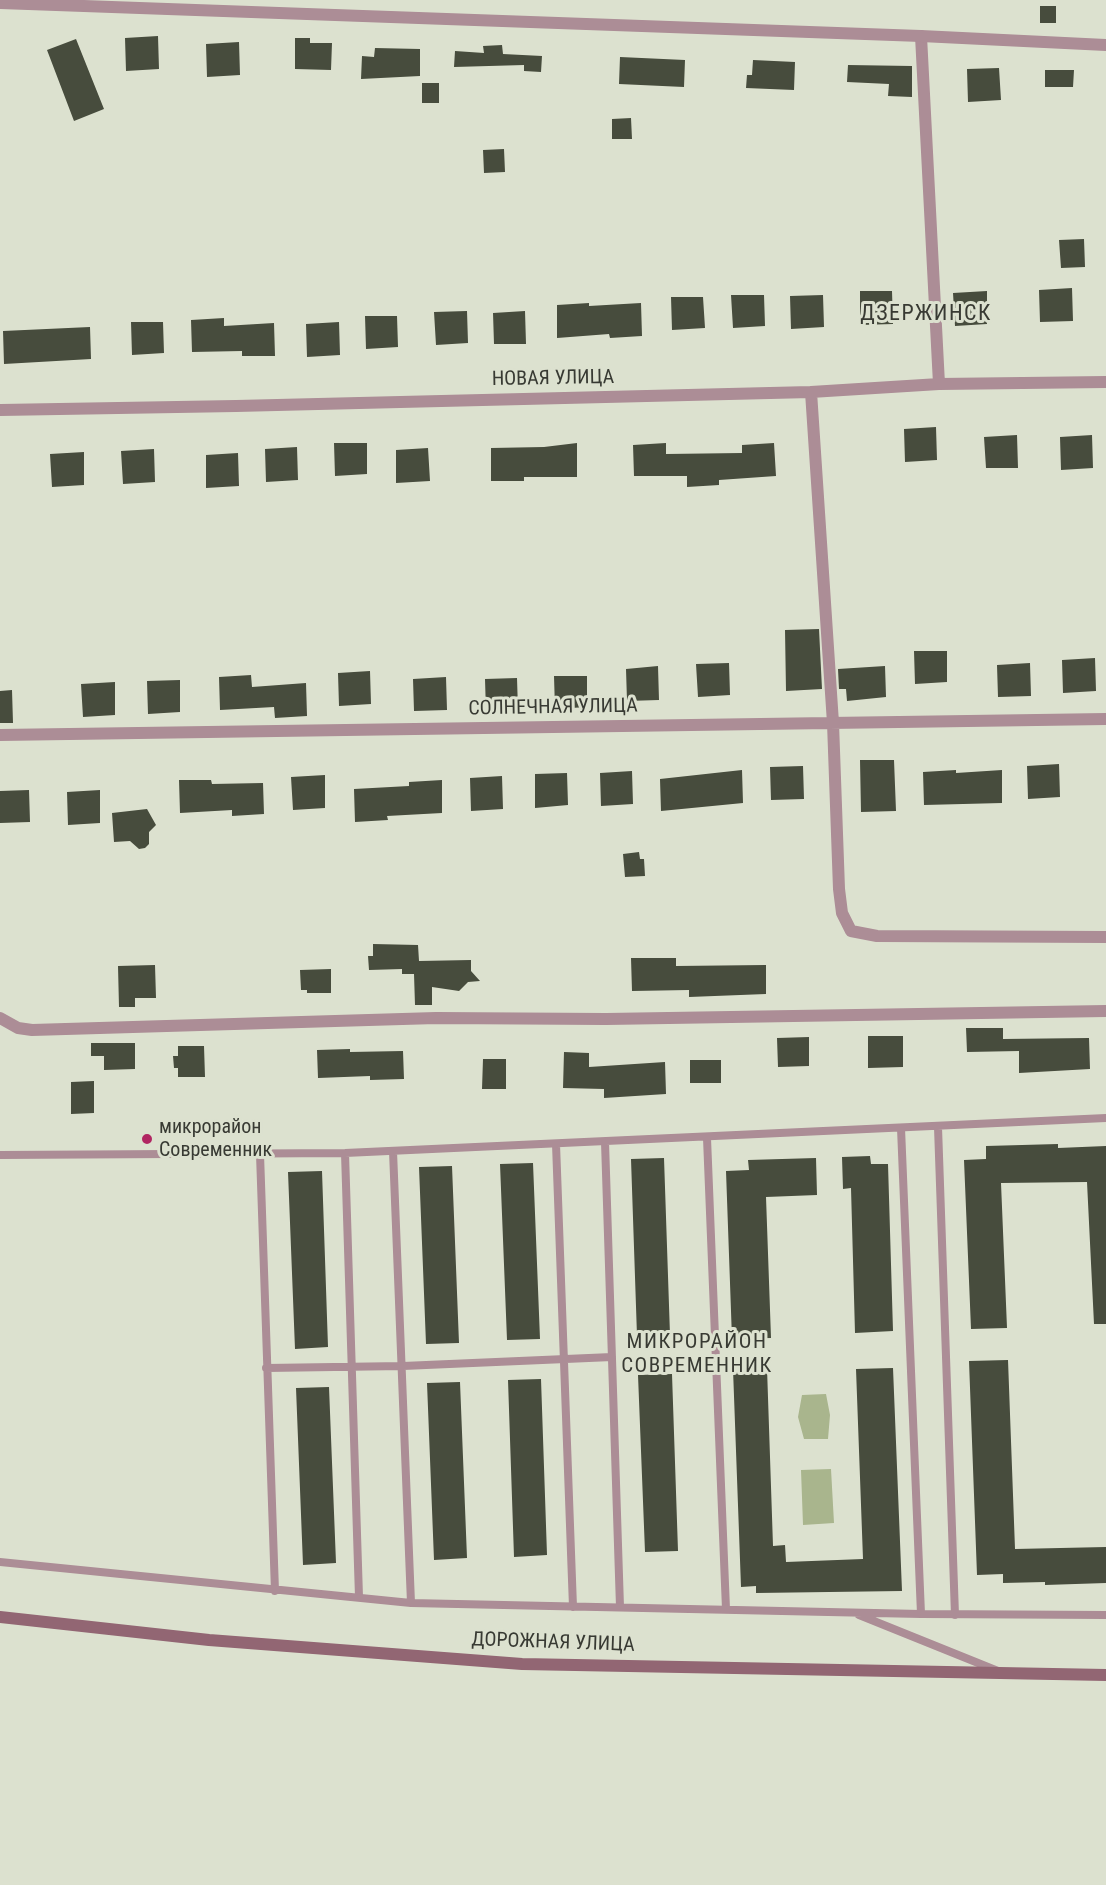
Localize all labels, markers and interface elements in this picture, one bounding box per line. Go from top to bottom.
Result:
district label: ДЗЕРЖИНСК [860,301,992,327]
street label: НОВАЯ УЛИЦА [492,366,614,392]
street label: СОЛНЕЧНАЯ УЛИЦА [468,695,638,721]
place label: микрорайон Современник [159,1116,272,1163]
marker: микрорайон Современник [140,1132,154,1146]
district label: МИКРОРАЙОН СОВРЕМЕННИК [621,1330,773,1380]
street label: ДОРОЖНАЯ УЛИЦА [471,1628,635,1658]

